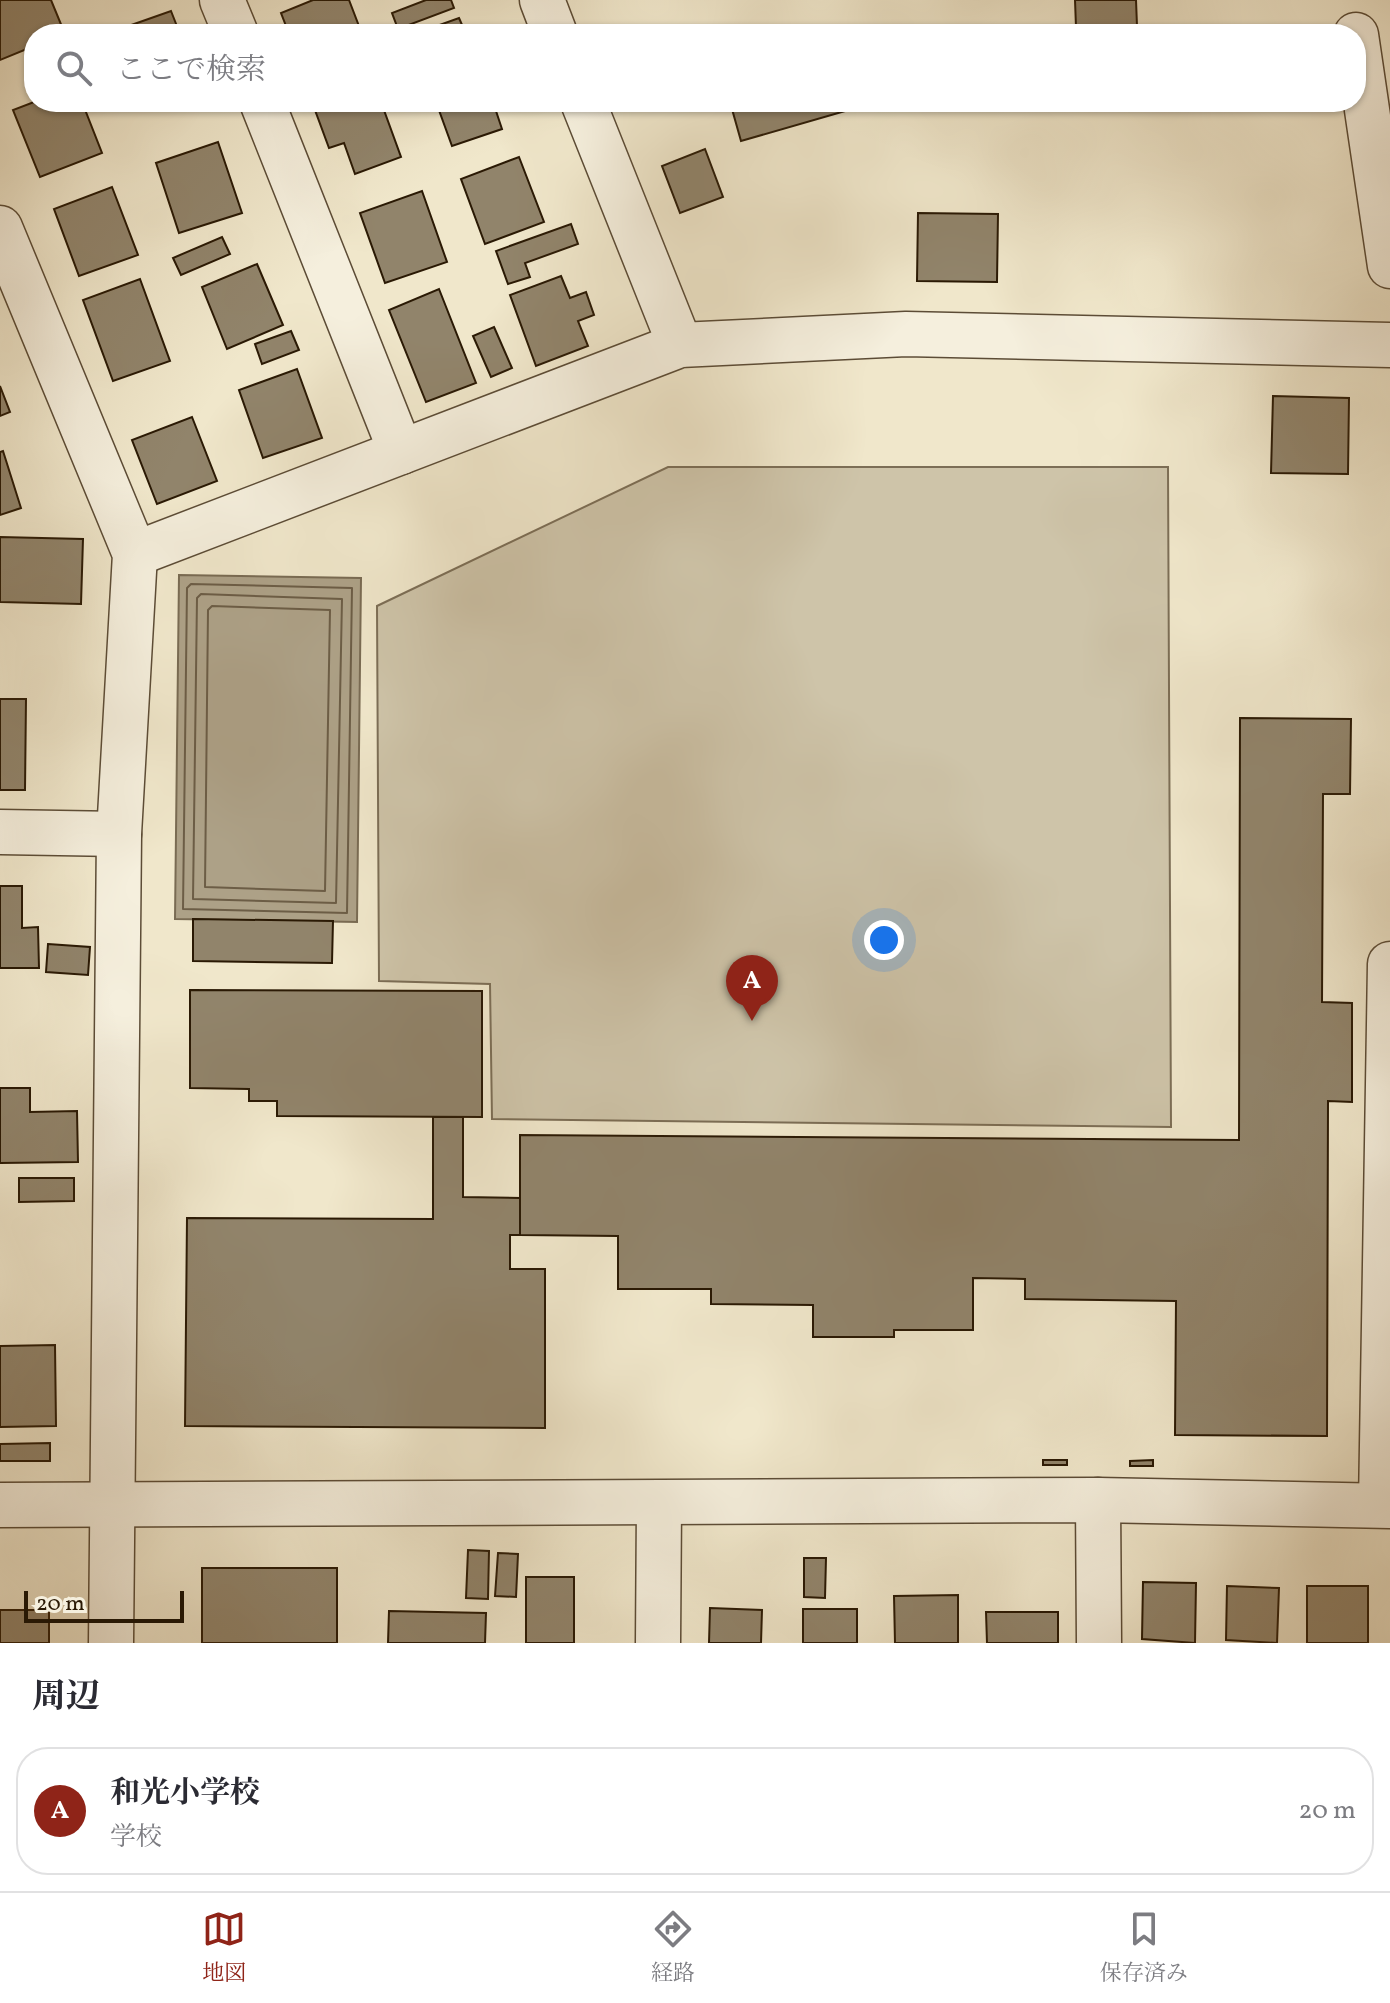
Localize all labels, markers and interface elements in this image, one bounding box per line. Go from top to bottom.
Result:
search box [24,24,1366,112]
icon: search [52,46,96,90]
text: ここで検索 [116,50,266,92]
your location [864,920,904,960]
pin: A [726,955,778,1021]
scale bar [24,1587,184,1623]
text: 20 m [36,1589,85,1620]
text: 周辺 [32,1675,100,1722]
text: 和光小学校 [110,1773,260,1815]
text: A [51,1793,69,1829]
text: 20 m [1298,1793,1356,1829]
text: 学校 [110,1820,162,1856]
tab: 地図 [202,1907,246,1990]
tab: 経路 [651,1907,695,1990]
tab: 保存済み [1100,1907,1188,1990]

